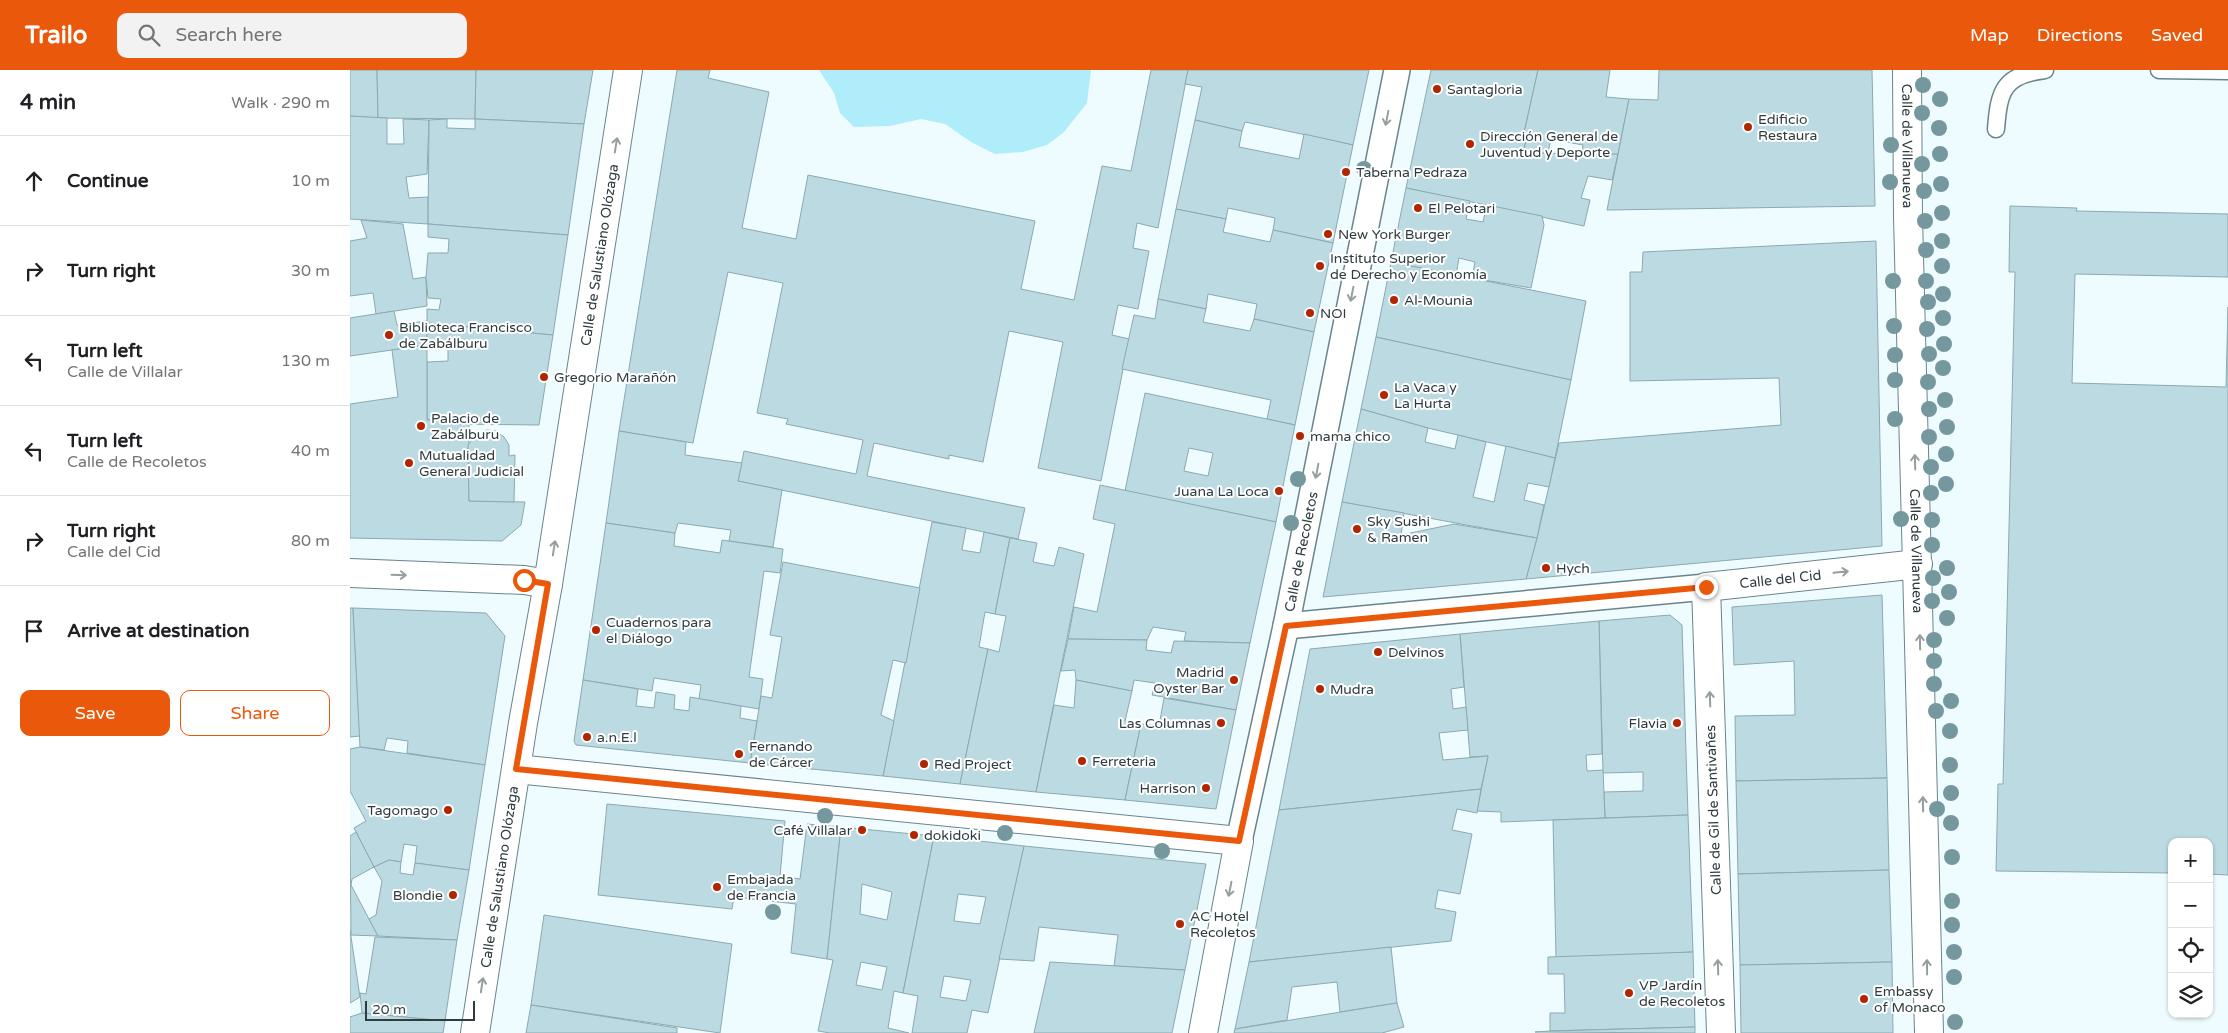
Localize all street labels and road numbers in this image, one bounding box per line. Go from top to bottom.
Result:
street label: Calle de Villanueva [1898,84,1916,208]
street label: Calle de Salustiano Olózaga [577,163,622,347]
street label: Calle de Villanueva [1906,488,1926,613]
street label: Calle de Recoletos [1281,490,1322,613]
street label: Calle del Cid [1739,567,1822,592]
street label: Calle de Gil de Santivañes [1702,724,1725,895]
street label: Calle de Salustiano Olózaga [477,785,522,969]

